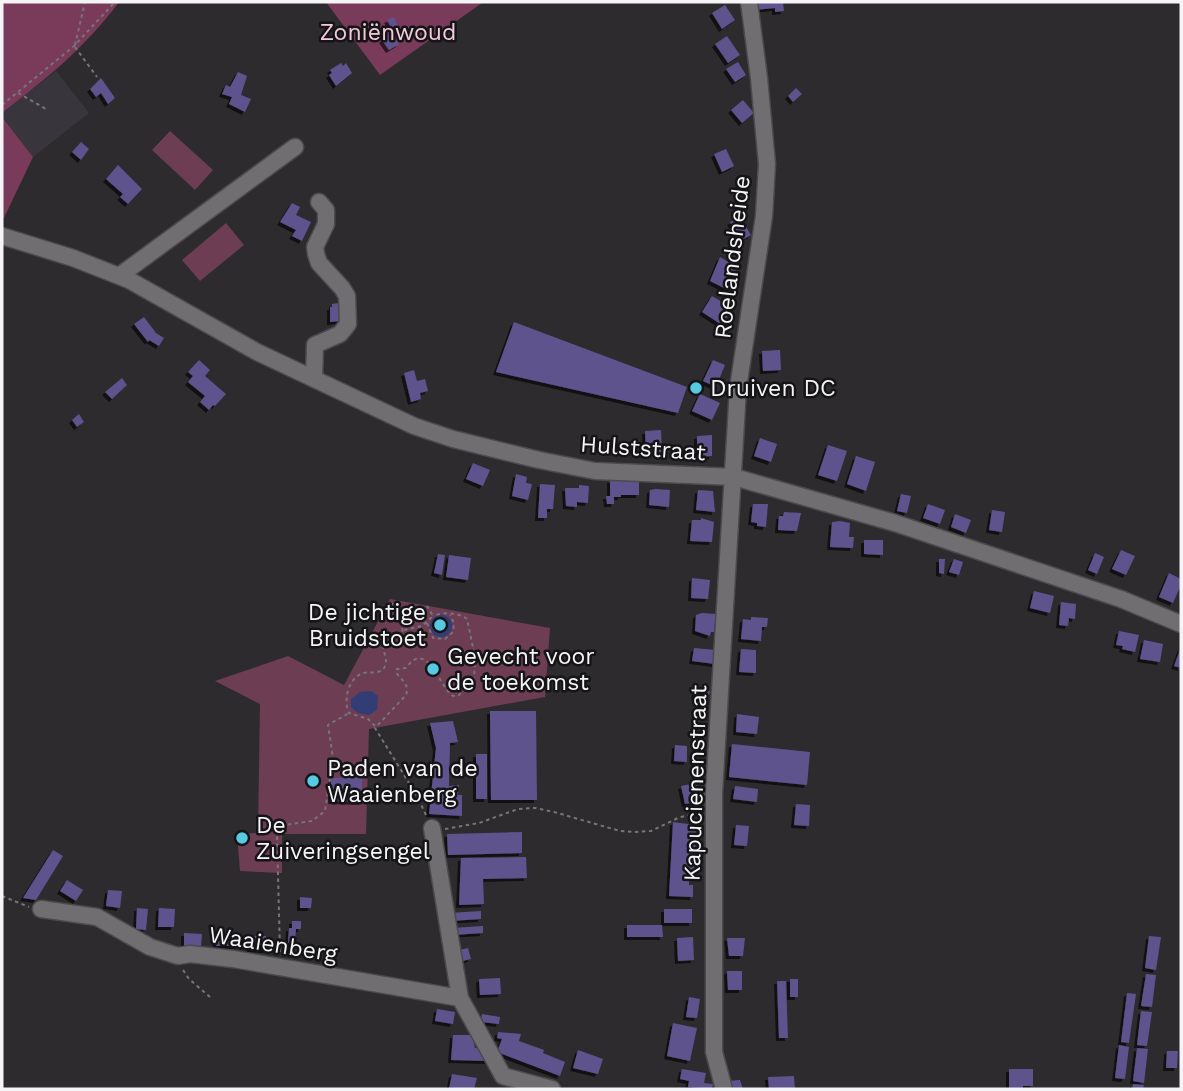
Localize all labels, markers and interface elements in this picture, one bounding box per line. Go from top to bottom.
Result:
park label: Zoniënwoud [320,19,456,46]
street label: Roelandsheide [709,174,756,340]
place label: Druiven DC [710,375,836,402]
marker: Druiven DC [688,380,704,396]
street label: Hulststraat [579,431,707,466]
place label: De jichtige Bruidstoet [308,599,426,652]
marker: De jichtige Bruidstoet [432,617,448,633]
place label: Gevecht voor de toekomst [447,643,595,696]
marker: Gevecht voor de toekomst [425,661,441,677]
street label: Kapucienenstraat [679,684,712,882]
place label: Paden van de Waaienberg [327,755,478,808]
marker: Paden van de Waaienberg [305,773,321,789]
place label: De Zuiveringsengel [256,812,430,865]
marker: De Zuiveringsengel [234,830,250,846]
street label: Waaienberg [207,921,340,968]

